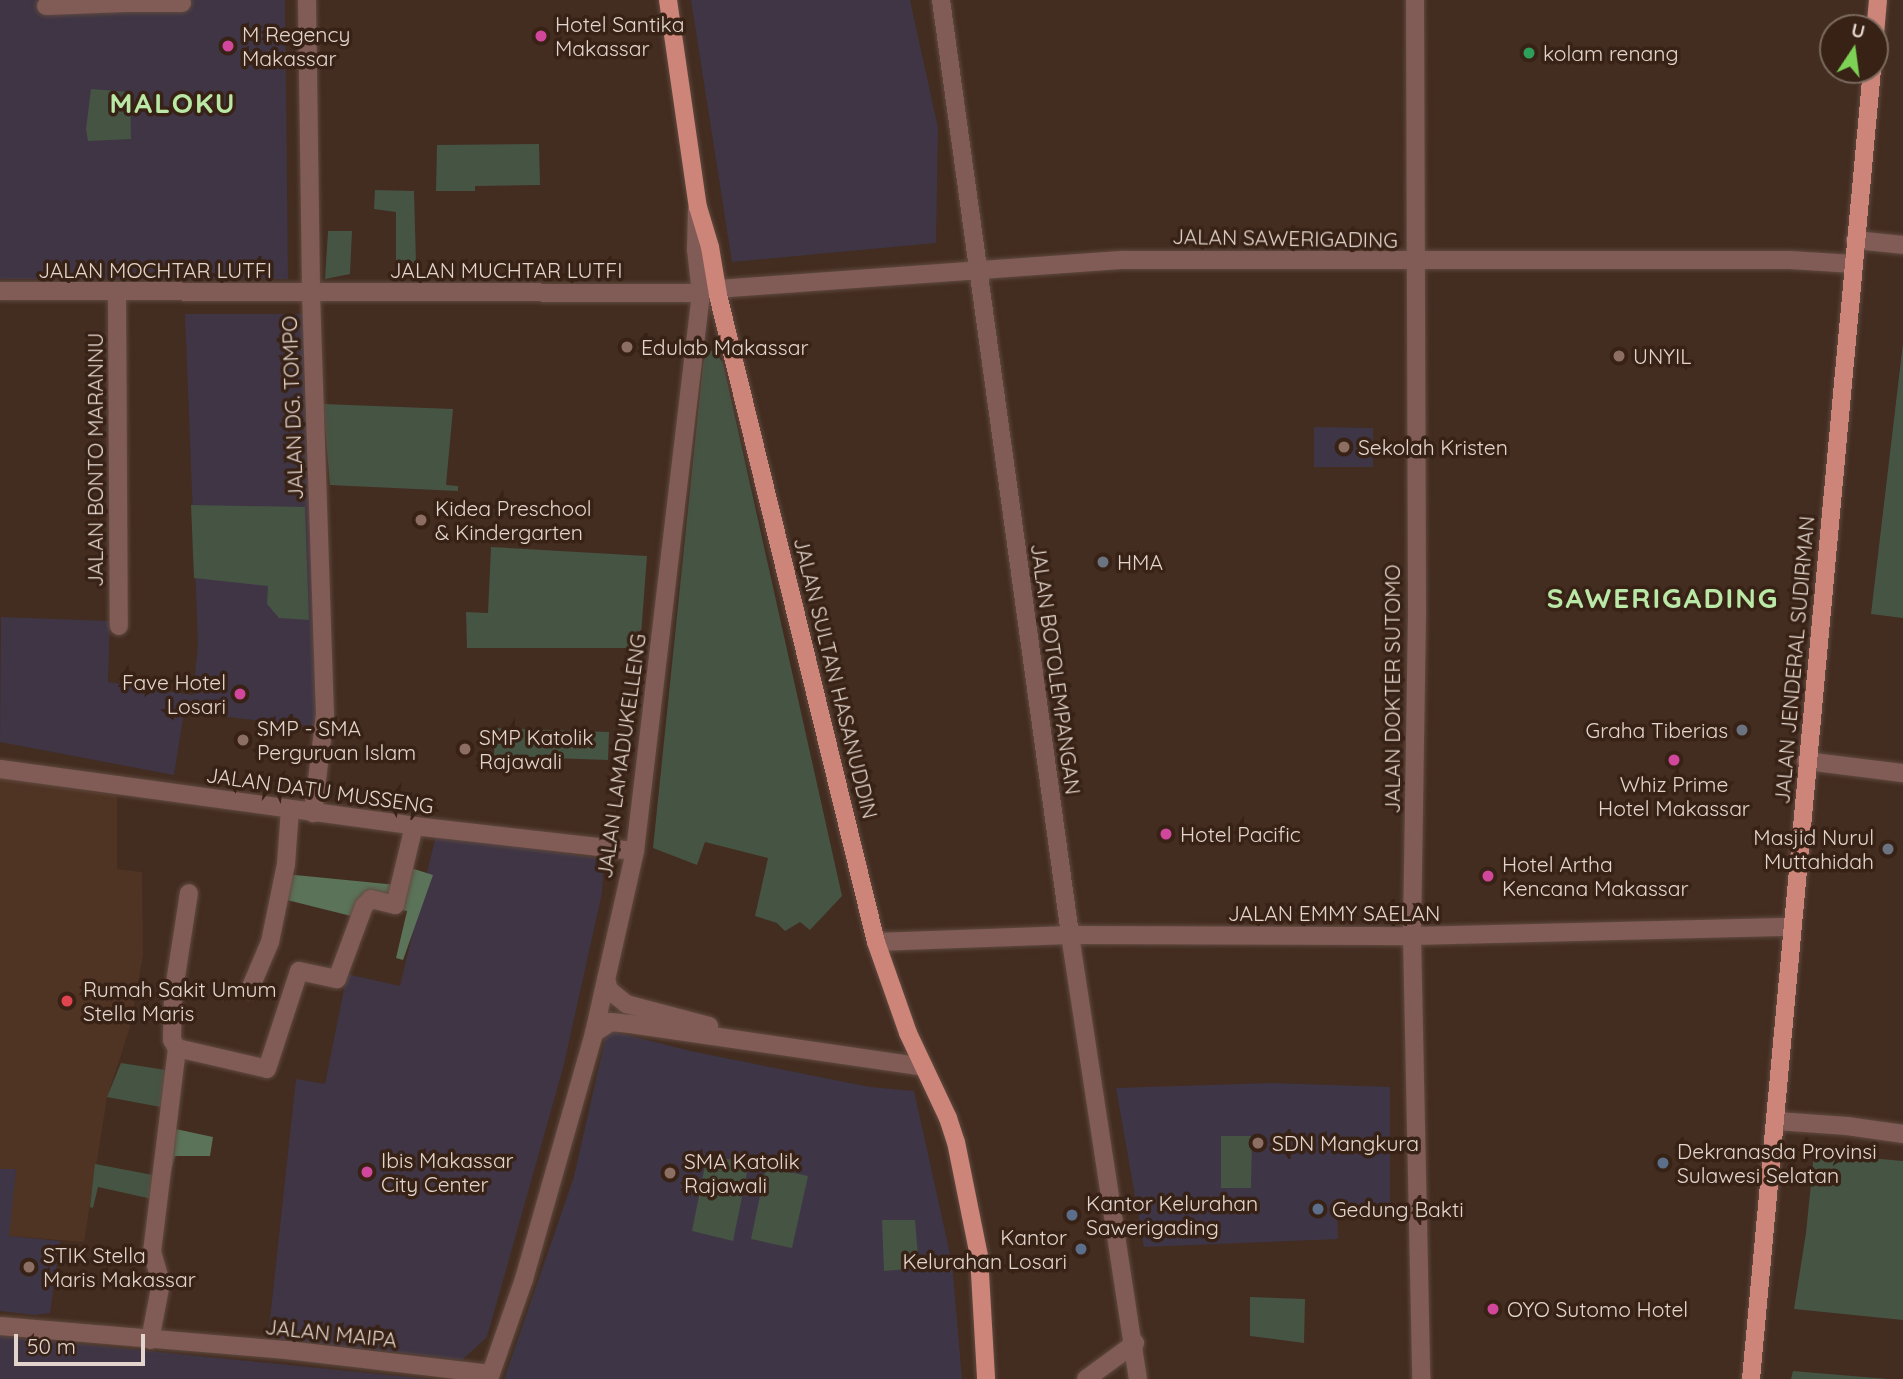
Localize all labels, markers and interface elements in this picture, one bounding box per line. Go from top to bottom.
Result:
place label: Hotel Santika Makassar [555,11,684,61]
north arrow [1819,14,1889,84]
text: U [1849,17,1868,44]
place label: M Regency Makassar [242,21,350,71]
marker: Hotel Santika Makassar [533,28,549,44]
marker: M Regency Makassar [220,38,236,54]
place label: kolam renang [1543,40,1678,66]
marker: kolam renang [1521,45,1537,61]
district label: MALOKU [110,86,236,120]
street label: JALAN SAWERIGADING [1172,223,1398,253]
street label: JALAN MOCHTAR LUTFI [38,257,272,283]
street label: JALAN MUCHTAR LUTFI [390,257,622,283]
street label: JALAN DG. TOMPO [276,315,308,501]
street label: JALAN BONTO MARANNU [82,333,108,587]
place label: Edulab Makassar [641,334,808,360]
marker: Edulab Makassar [619,339,635,355]
place label: UNYIL [1633,343,1691,369]
marker: UNYIL [1611,348,1627,364]
place label: Sekolah Kristen [1358,434,1508,460]
marker: Sekolah Kristen [1336,439,1352,455]
place label: Kidea Preschool & Kindergarten [435,495,592,545]
marker: Kidea Preschool & Kindergarten [413,512,429,528]
street label: JALAN JENDERAL SUDIRMAN [1769,515,1819,805]
street label: JALAN SULTAN HASANUDDIN [789,535,883,821]
street label: JALAN BOTOLEMPANGAN [1026,542,1086,796]
place label: HMA [1117,549,1163,575]
marker: HMA [1095,554,1111,570]
street label: JALAN DOKTER SUTOMO [1379,564,1405,814]
district label: SAWERIGADING [1548,581,1778,615]
street label: JALAN LAMADUKELLENG [591,632,651,880]
place label: Fave Hotel Losari [122,669,226,719]
marker: Fave Hotel Losari [232,686,248,702]
place label: SMP - SMA Perguruan Islam [257,715,416,765]
place label: Graha Tiberias [1586,717,1728,743]
marker: Graha Tiberias [1734,722,1750,738]
place label: SMP Katolik Rajawali [479,724,594,774]
marker: SMP - SMA Perguruan Islam [235,732,251,748]
marker: SMP Katolik Rajawali [457,741,473,757]
marker: Whiz Prime Hotel Makassar [1666,752,1682,768]
street label: JALAN DATU MUSSENG [205,762,435,818]
place label: Whiz Prime Hotel Makassar [1598,771,1750,821]
place label: Hotel Pacific [1180,821,1301,847]
place label: Masjid Nurul Muttahidah [1753,824,1874,874]
marker: Hotel Pacific [1158,826,1174,842]
marker: Masjid Nurul Muttahidah [1880,841,1896,857]
place label: Hotel Artha Kencana Makassar [1502,851,1689,901]
marker: Hotel Artha Kencana Makassar [1480,868,1496,884]
street label: JALAN EMMY SAELAN [1228,900,1440,926]
place label: Rumah Sakit Umum Stella Maris [83,976,277,1026]
marker: Rumah Sakit Umum Stella Maris [57,991,77,1011]
place label: SDN Mangkura [1272,1130,1419,1156]
marker: SDN Mangkura [1250,1135,1266,1151]
place label: Dekranasda Provinsi Sulawesi Selatan [1677,1138,1877,1188]
place label: Ibis Makassar City Center [381,1147,514,1197]
place label: SMA Katolik Rajawali [684,1148,800,1198]
marker: Dekranasda Provinsi Sulawesi Selatan [1655,1155,1671,1171]
marker: Ibis Makassar City Center [359,1164,375,1180]
marker: SMA Katolik Rajawali [662,1165,678,1181]
place label: Kantor Kelurahan Sawerigading [1086,1190,1258,1240]
place label: Gedung Bakti [1332,1196,1464,1222]
marker: Gedung Bakti [1310,1201,1326,1217]
marker: Kantor Kelurahan Sawerigading [1064,1207,1080,1223]
place label: Kantor Kelurahan Losari [902,1224,1067,1274]
marker: Kantor Kelurahan Losari [1073,1241,1089,1257]
place label: STIK Stella Maris Makassar [43,1242,196,1292]
marker: STIK Stella Maris Makassar [21,1259,37,1275]
place label: OYO Sutomo Hotel [1507,1296,1688,1322]
marker: OYO Sutomo Hotel [1485,1301,1501,1317]
street label: JALAN MAIPA [264,1314,398,1352]
scale bar [18,1320,149,1364]
text: 50 m [27,1333,76,1359]

